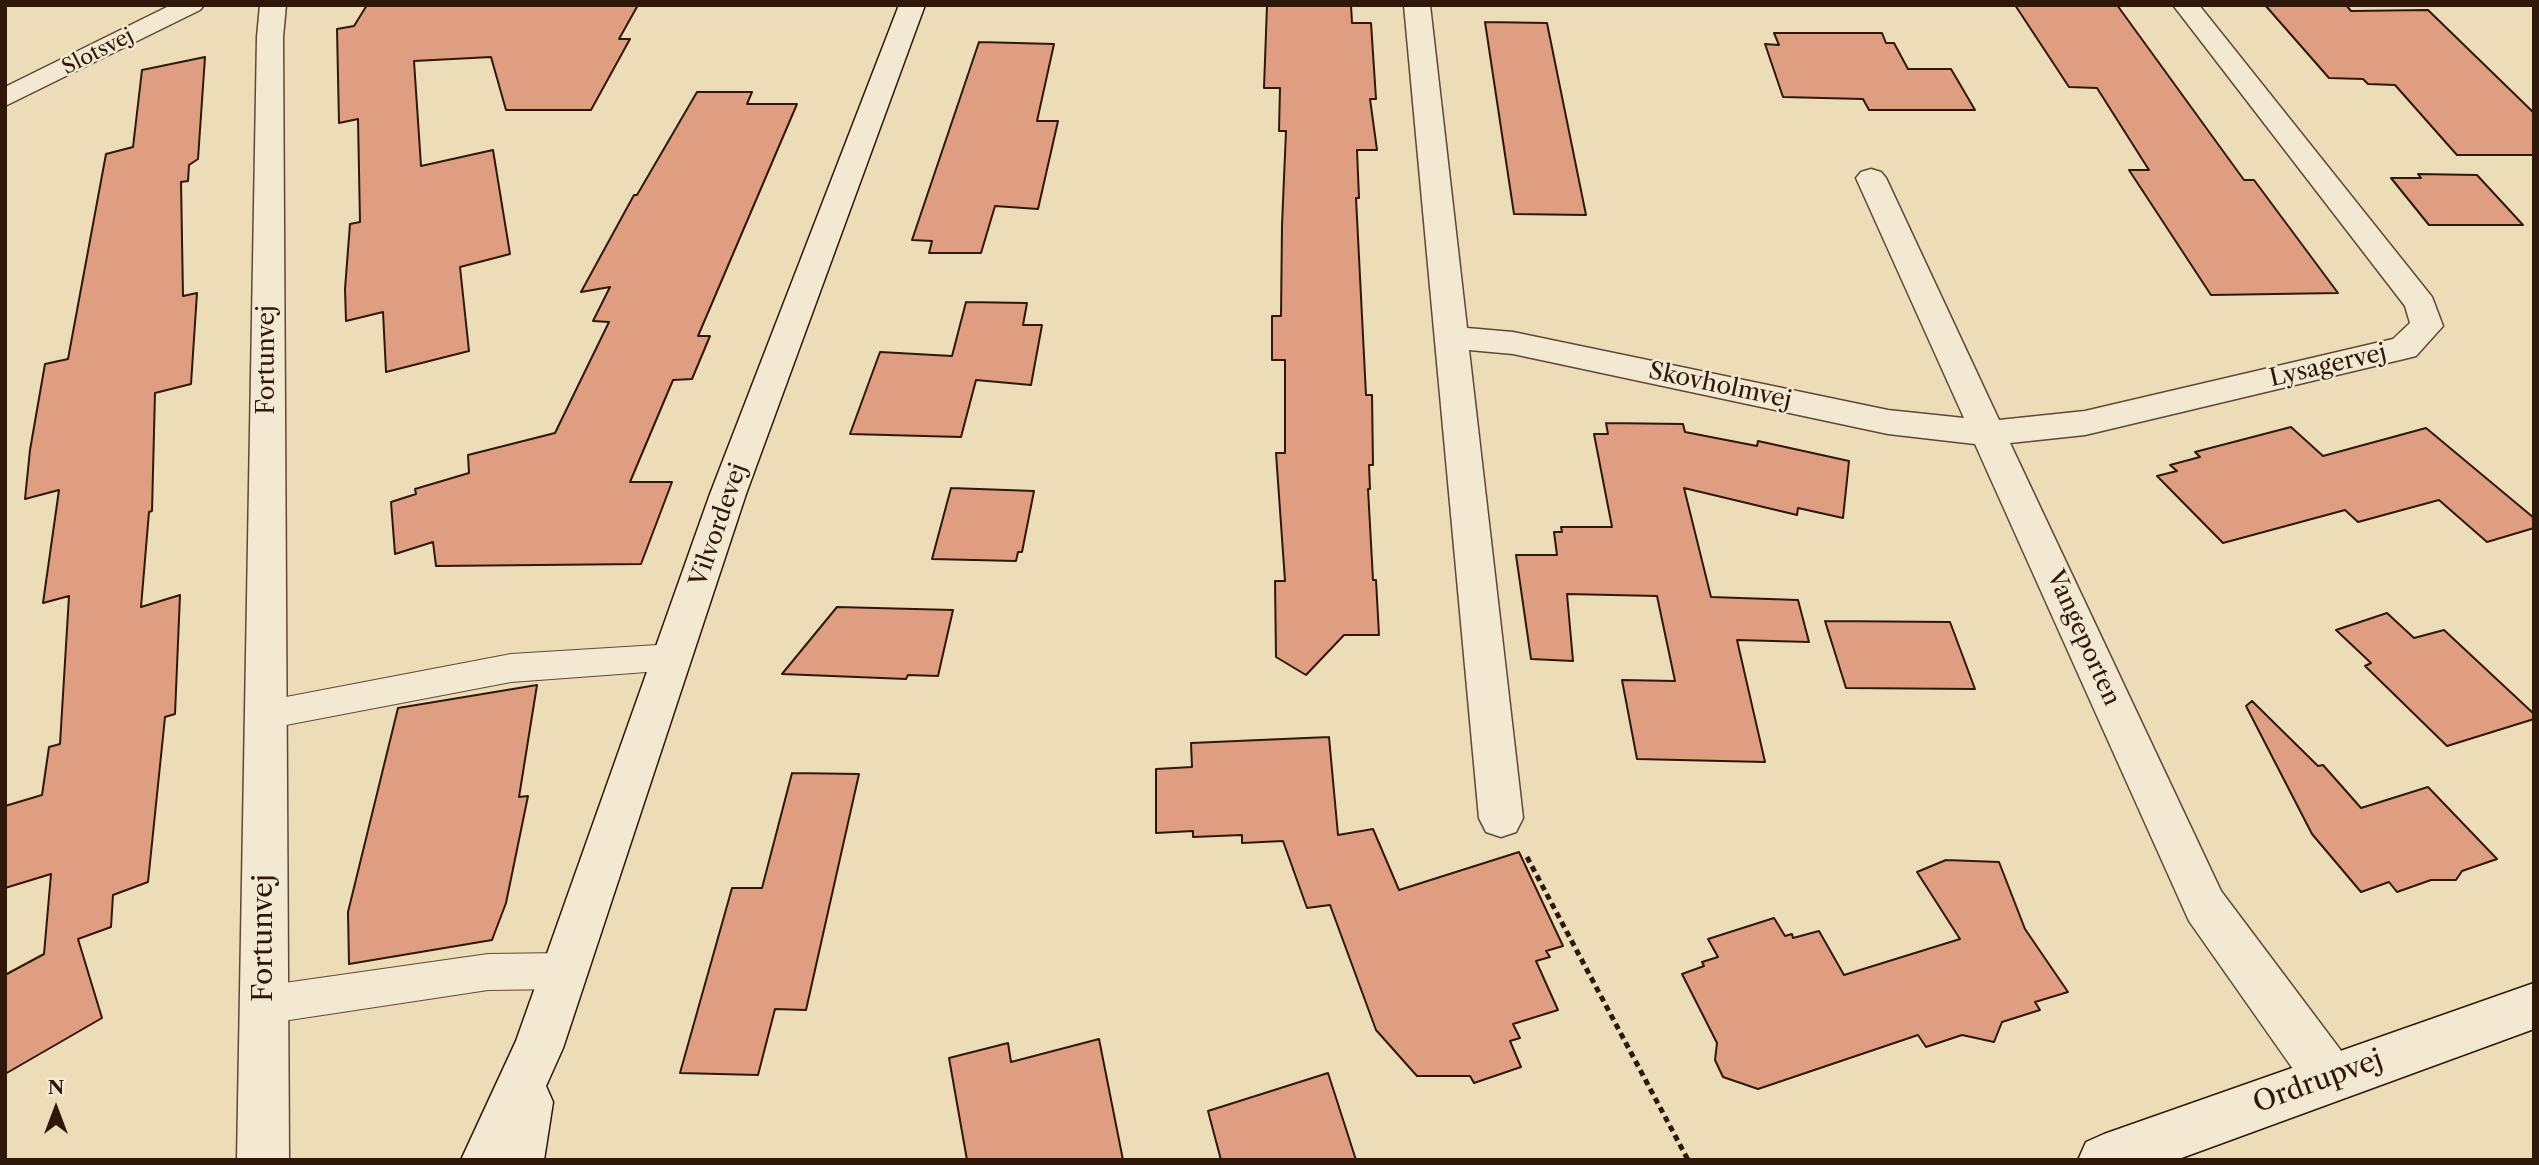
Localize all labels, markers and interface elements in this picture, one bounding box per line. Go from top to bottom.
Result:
street label: Slotsvej [58,23,138,81]
street label: Fortunvej [253,305,281,415]
street label: Lysagervej [2267,339,2389,393]
street label: Skovholmvej [1646,357,1794,415]
street label: Vilvordevej [684,460,754,590]
street label: Vangeporten [2040,566,2126,710]
street label: Fortunvej [247,874,281,1002]
street label: Ordrupvej [2249,1043,2387,1121]
north arrow [21,1074,91,1144]
text: N [48,1076,64,1099]

